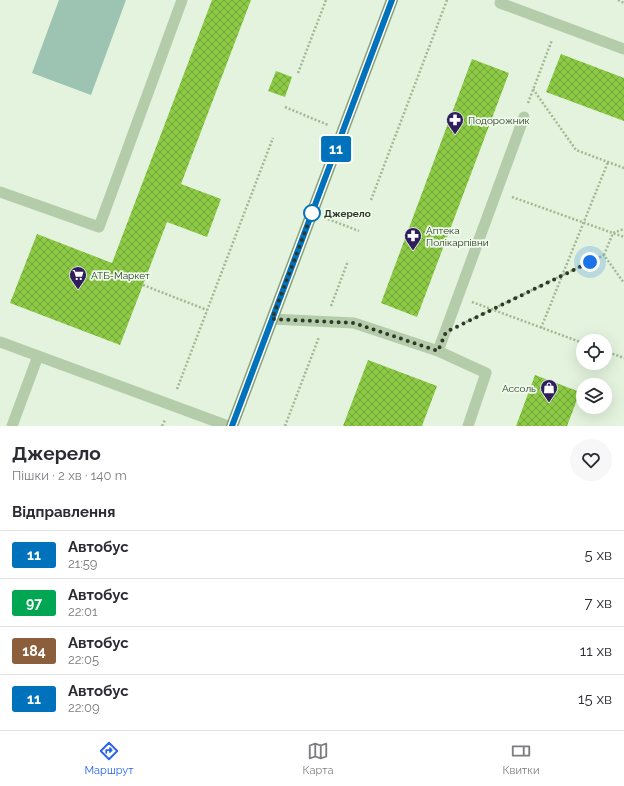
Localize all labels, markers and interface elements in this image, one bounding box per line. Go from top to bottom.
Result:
pharmacy icon: Подорожник [445,110,465,135]
place label: Подорожник [468,115,530,126]
line badge: 11 [318,136,354,162]
text: 11 [329,141,343,157]
marker: Джерело [303,204,321,222]
place label: Джерело [324,208,371,219]
place label: Аптека Полікарпівни [426,225,489,248]
pharmacy icon: Аптека Полікарпівни [403,226,423,251]
your location [580,252,600,272]
supermarket icon: АТБ-Маркет [68,265,88,290]
place label: АТБ-Маркет [91,270,150,281]
map controls [576,334,612,414]
button: locate [576,334,612,370]
shop icon: Ассоль [539,378,559,403]
button: layers [576,378,612,414]
place label: Ассоль [502,383,536,394]
button: heart [570,439,612,481]
text: Джерело [12,442,101,464]
text: Пішки · 2 хв · 140 m [12,468,127,483]
text: Відправлення [12,503,115,521]
text: Автобус [68,538,129,556]
text: 5 хв [584,546,612,564]
text: 11 [27,547,41,563]
text: 21:59 [68,556,97,571]
text: Автобус [68,586,129,604]
text: 7 хв [585,594,612,612]
text: 97 [26,595,42,611]
text: 22:01 [68,604,98,619]
text: Автобус [68,634,129,652]
text: 11 хв [580,642,612,660]
text: 184 [22,643,46,659]
text: 22:05 [68,652,99,667]
text: Автобус [68,682,129,700]
text: 15 хв [578,690,612,708]
text: 11 [27,691,41,707]
text: 22:09 [68,700,100,715]
tab: Маршрут [85,740,133,777]
tab: Карта [303,740,333,777]
tab: Квитки [503,740,539,777]

